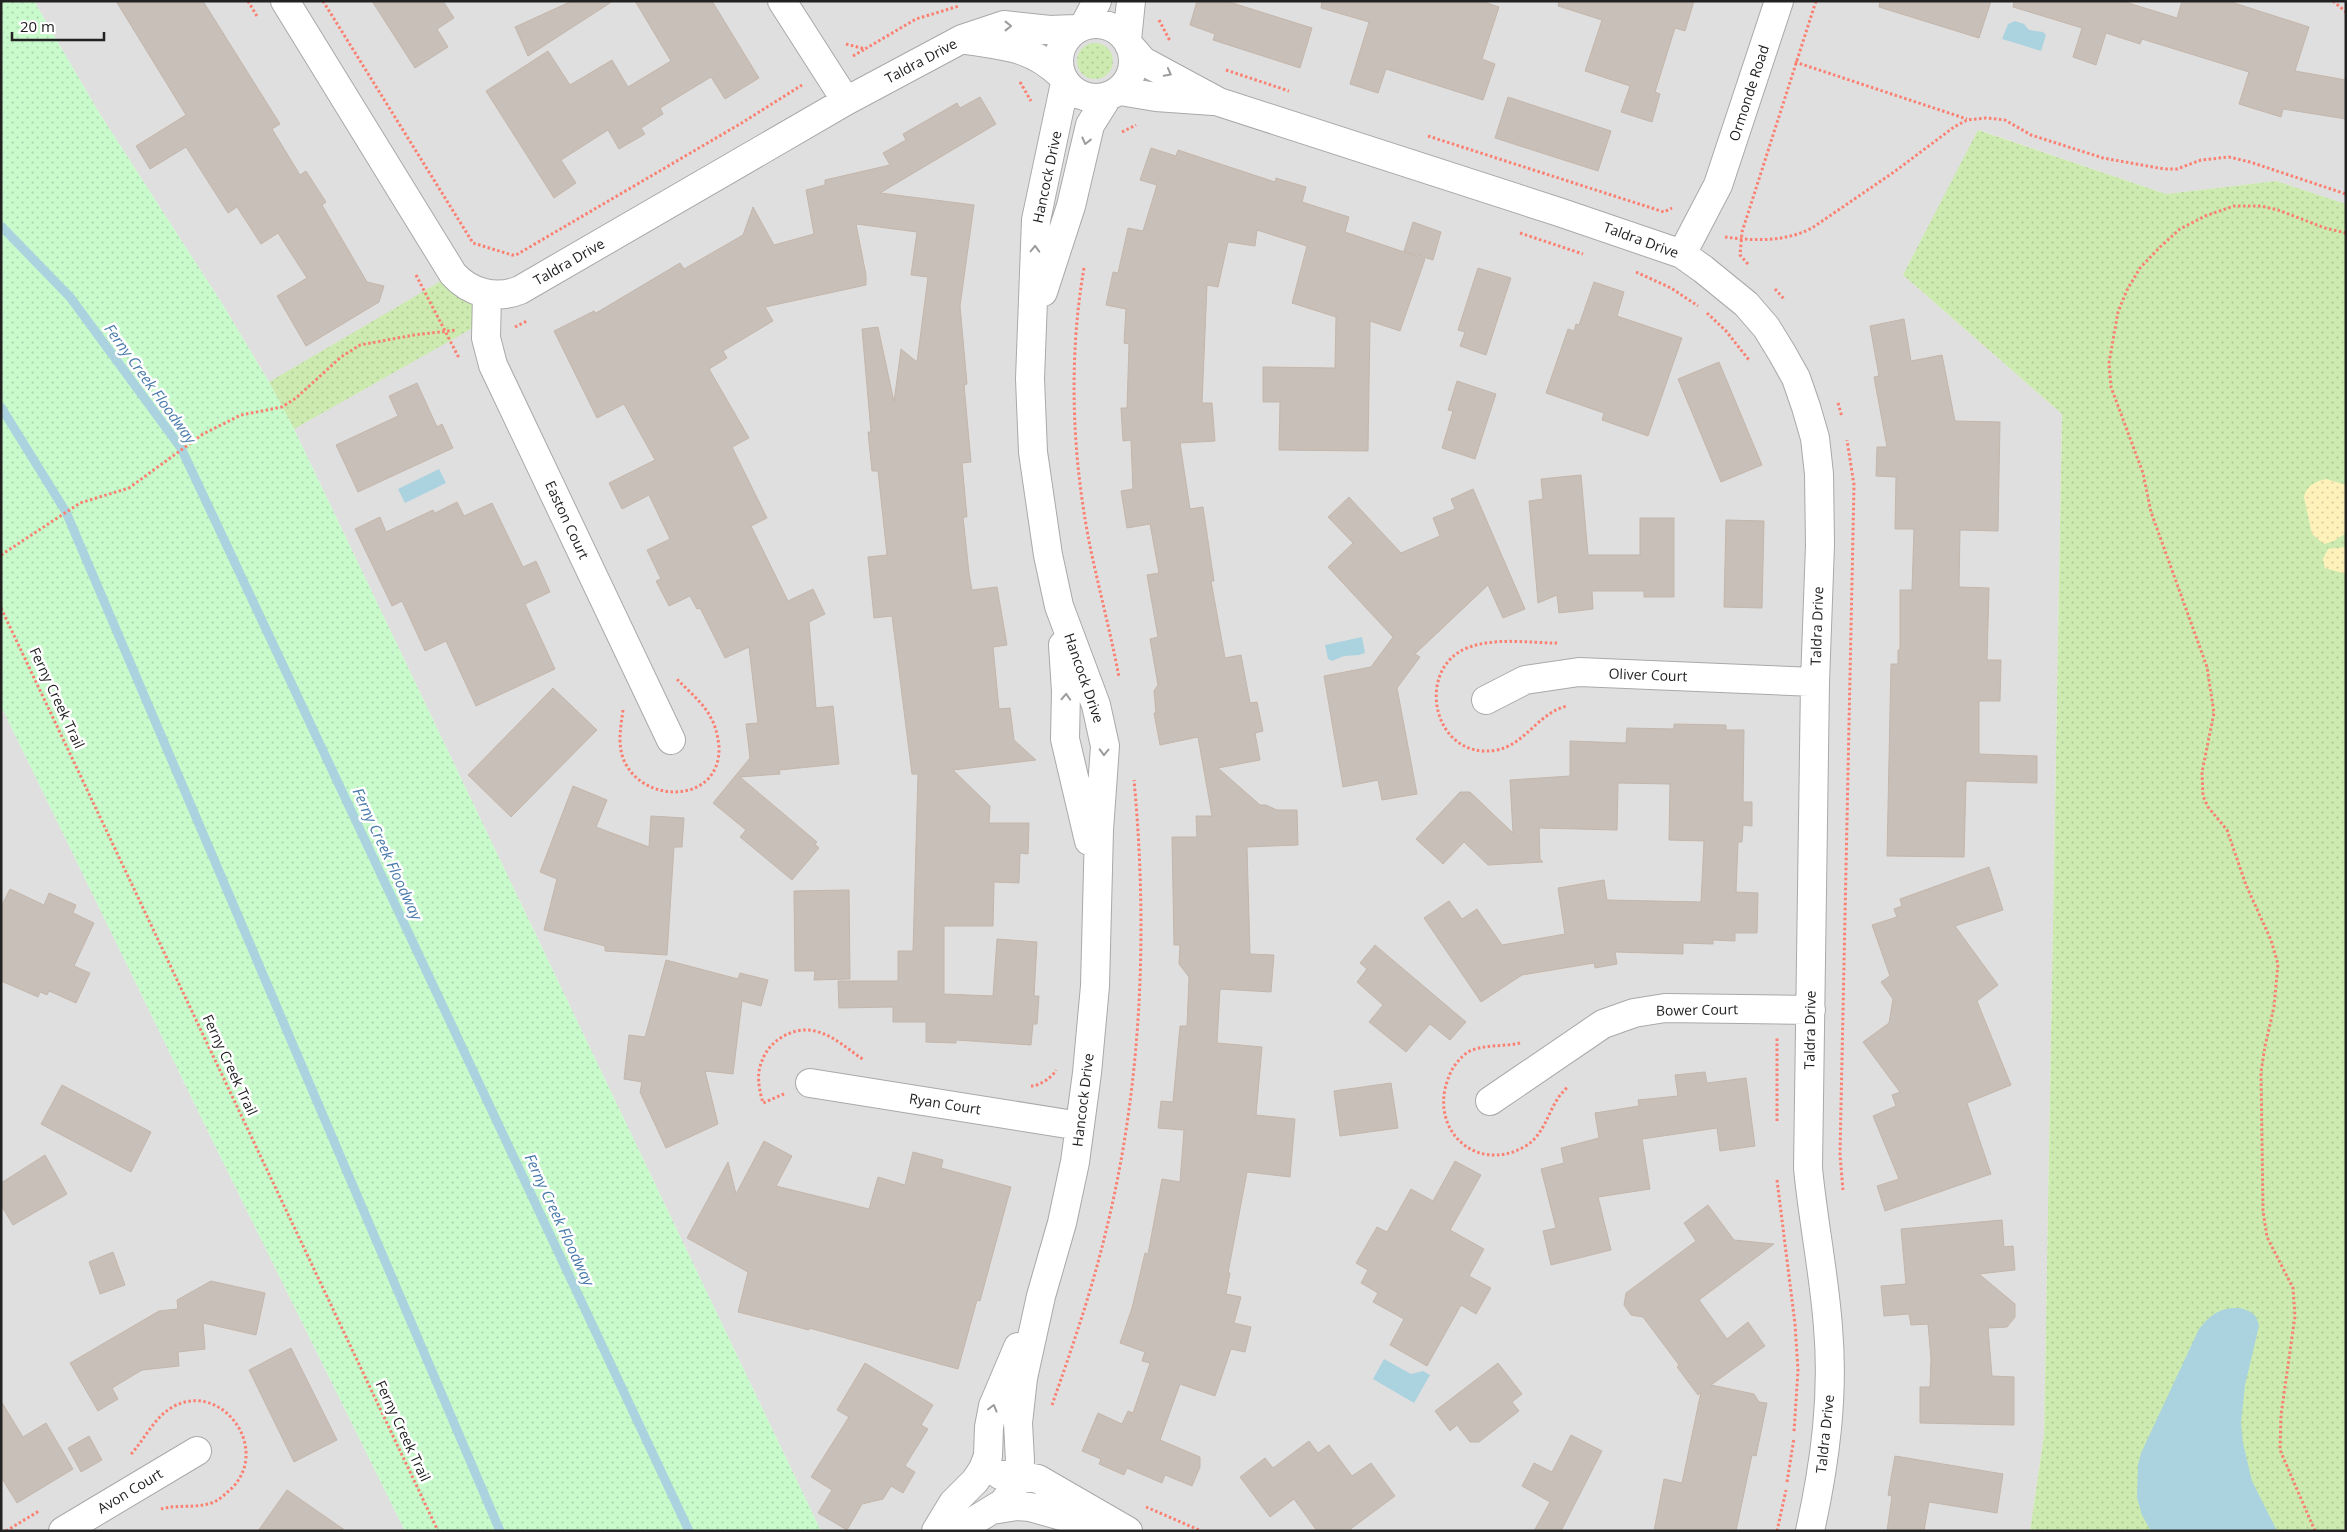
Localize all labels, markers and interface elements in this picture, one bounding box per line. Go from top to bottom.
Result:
scale bar [12,10,105,42]
text: 20 m [20,16,55,36]
one-way arrow [1005,21,1013,31]
street label: Taldra Drive [881,34,960,87]
street label: Ormonde Road [1724,42,1773,143]
one-way arrow [1162,67,1171,77]
street label: Hancock Drive [1027,129,1066,225]
one-way arrow [1081,137,1092,146]
street label: Taldra Drive [1601,217,1682,262]
street label: Taldra Drive [530,234,608,290]
one-way arrow [1030,244,1041,252]
water label: Ferny Creek Floodway [101,319,202,448]
street label: Easton Court [541,478,594,562]
street label: Taldra Drive [1806,586,1827,666]
street label: Hancock Drive [1060,630,1109,725]
street label: Ferny Creek Trail [26,644,89,751]
street label: Oliver Court [1608,664,1688,685]
one-way arrow [1060,693,1071,701]
one-way arrow [1099,749,1110,757]
water label: Ferny Creek Floodway [349,784,428,924]
street label: Taldra Drive [1799,990,1820,1070]
street label: Bower Court [1656,999,1738,1020]
street label: Ferny Creek Trail [199,1011,262,1118]
street label: Hancock Drive [1067,1052,1098,1148]
street label: Ryan Court [908,1088,982,1119]
water label: Ferny Creek Floodway [521,1150,600,1290]
street label: Ferny Creek Trail [372,1377,435,1484]
street label: Taldra Drive [1811,1394,1838,1474]
one-way arrow [988,1404,998,1412]
street label: Avon Court [94,1464,166,1518]

